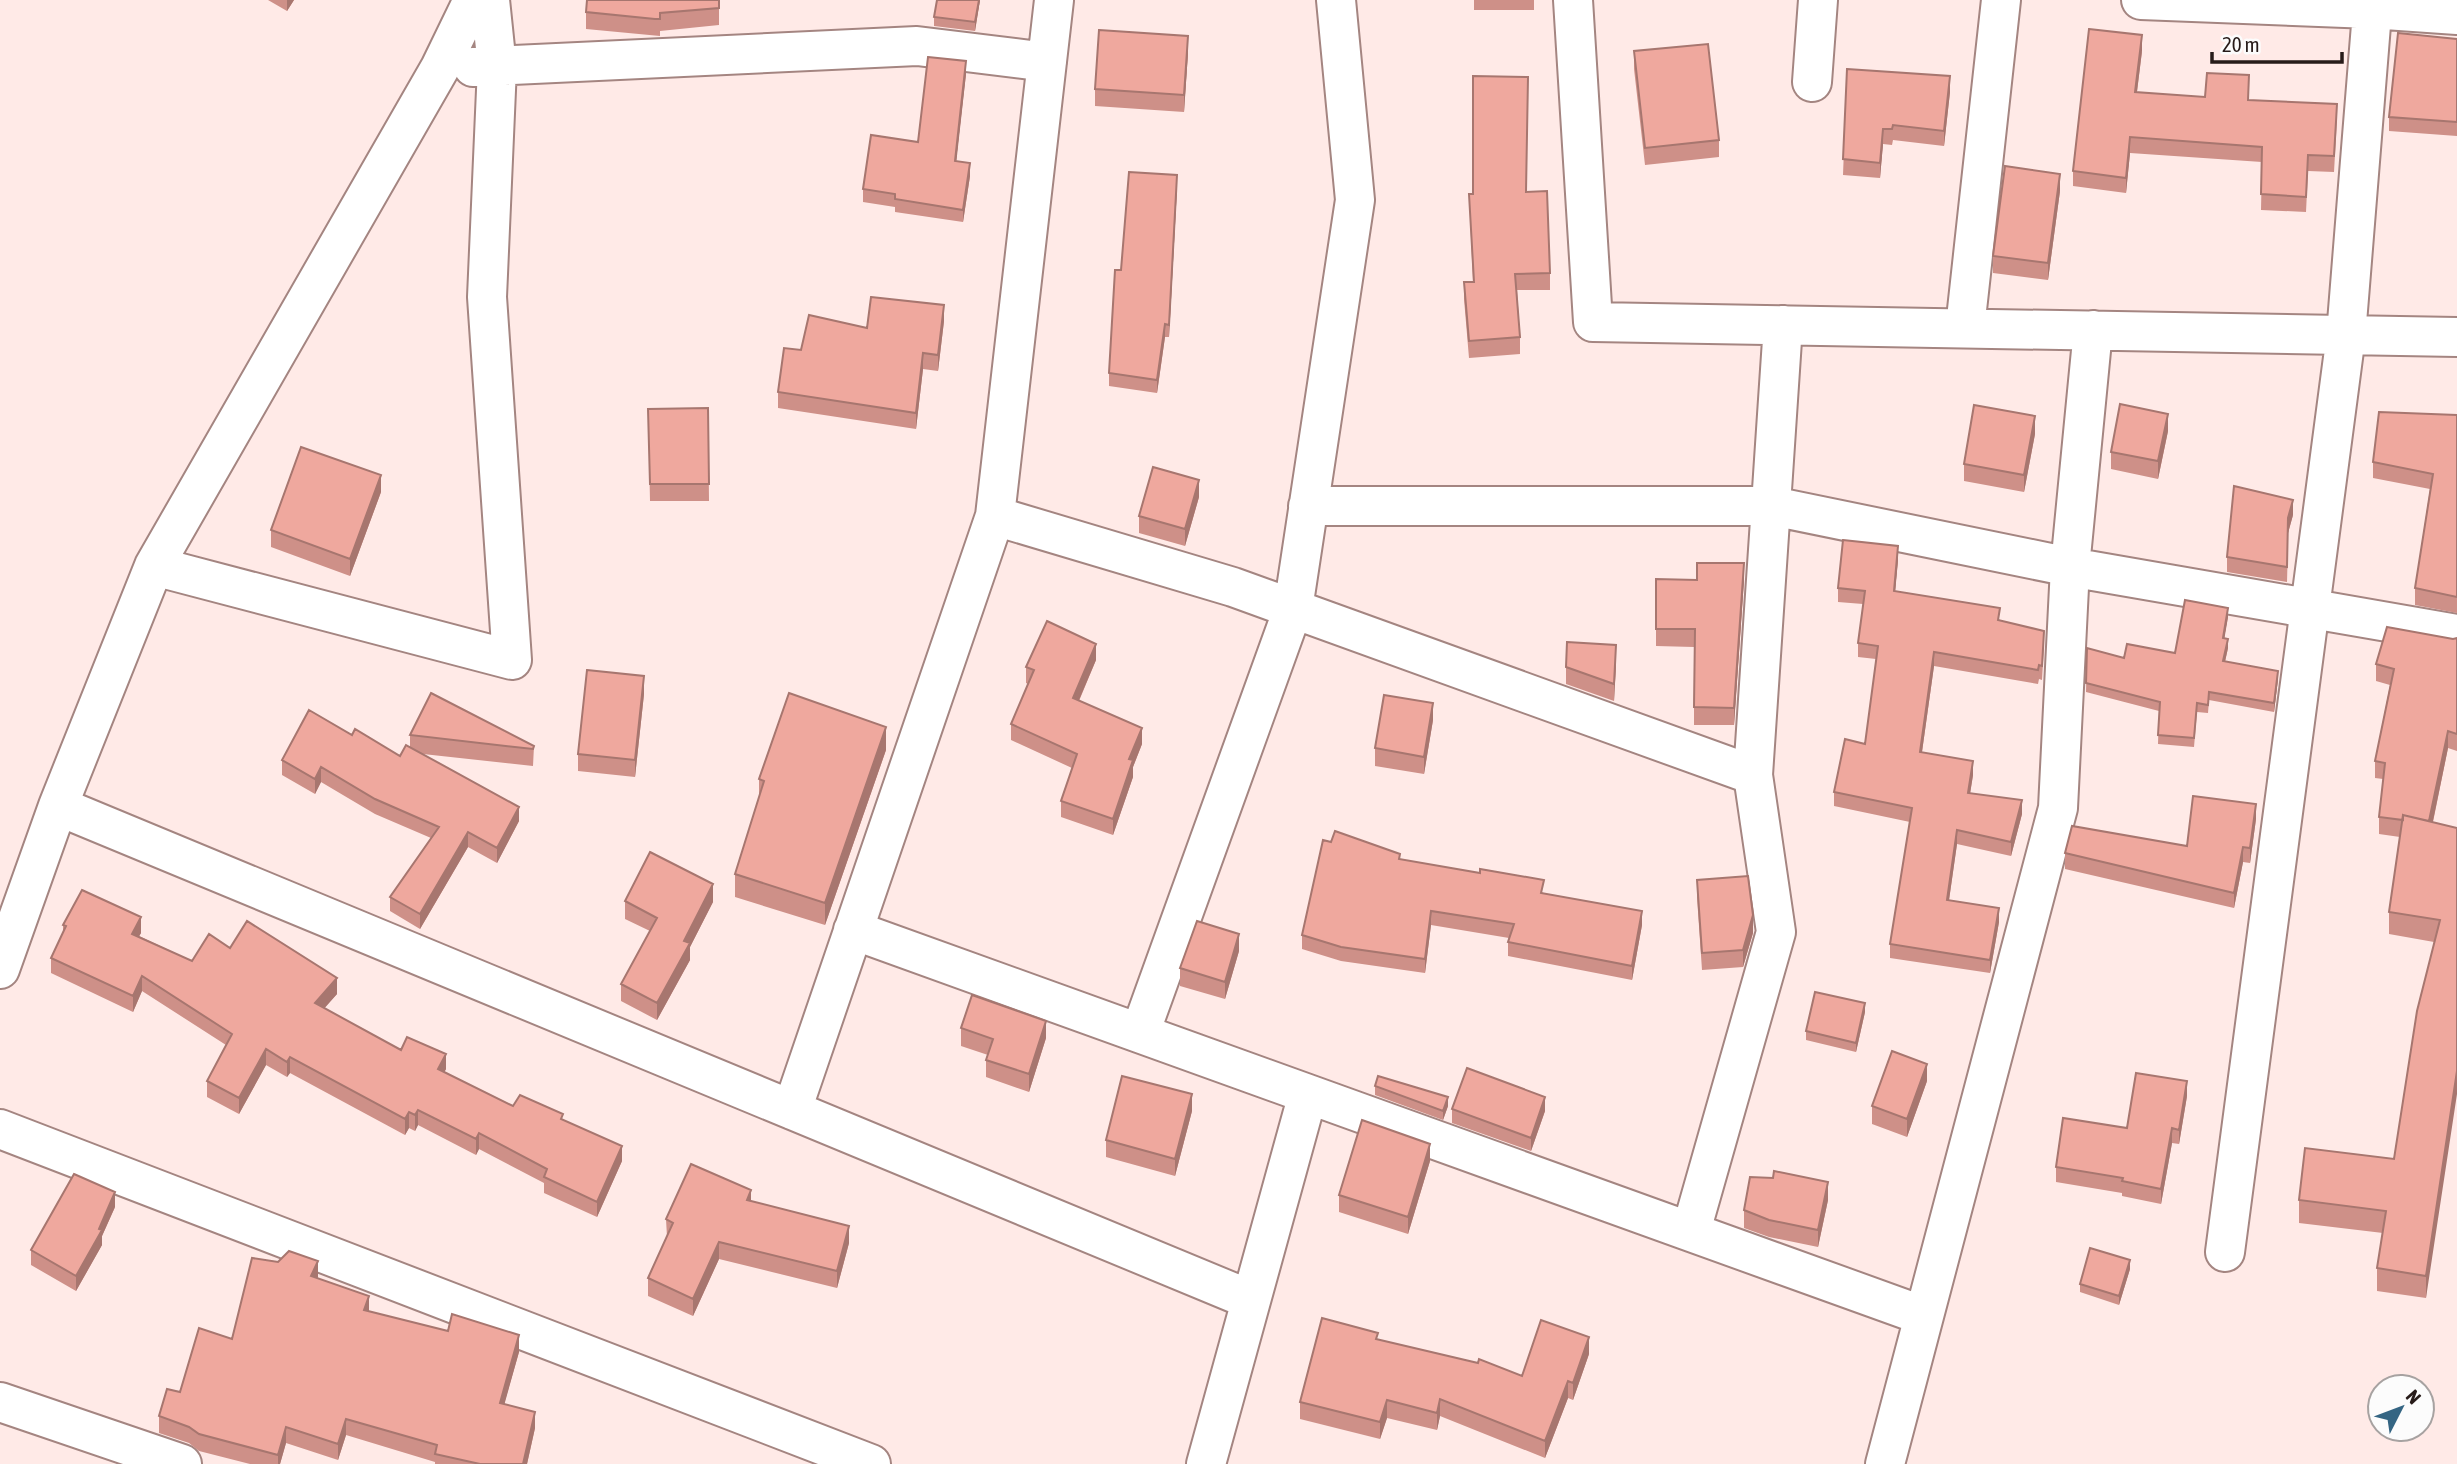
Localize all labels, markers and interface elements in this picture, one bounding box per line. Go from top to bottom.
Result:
scale bar [2212,21,2342,65]
text: 20 m [2222,32,2260,56]
north arrow [2366,1373,2436,1443]
text: N [2402,1385,2426,1408]

